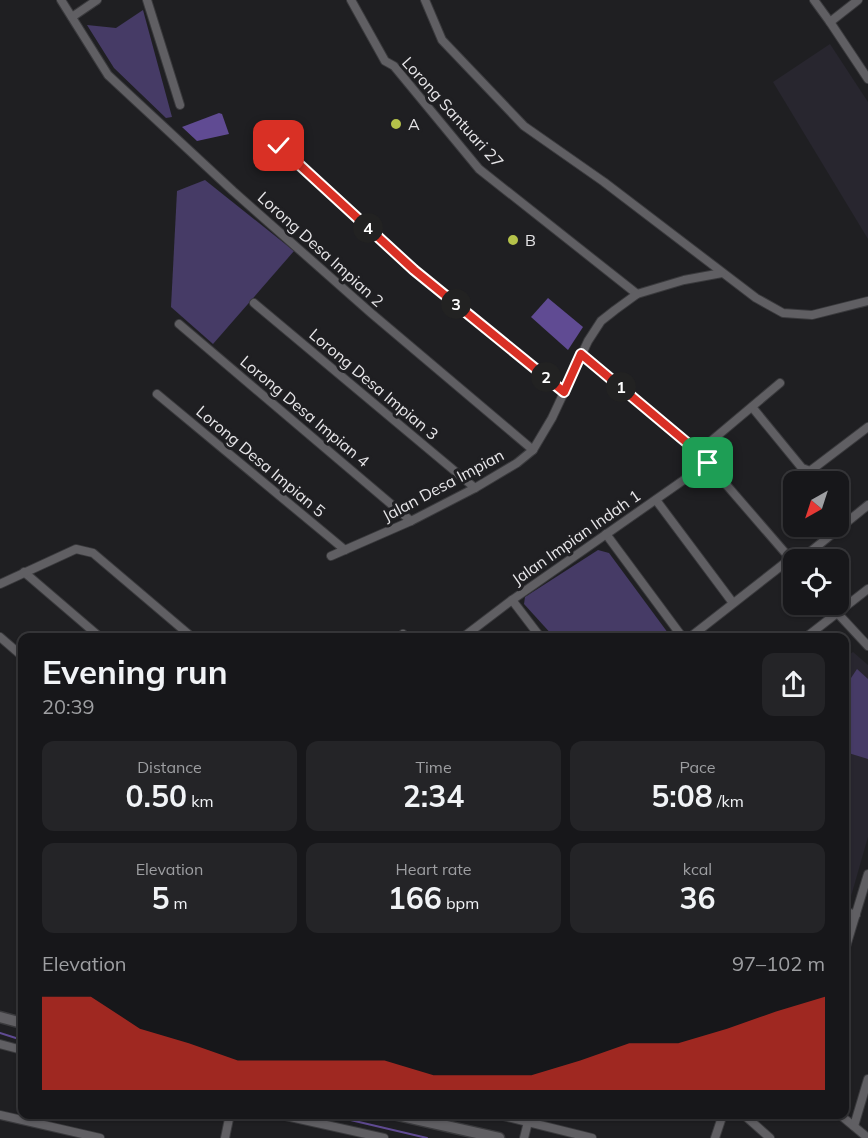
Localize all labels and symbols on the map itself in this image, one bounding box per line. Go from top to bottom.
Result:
street label: Lorong Santuari 27 [398,52,508,172]
place label: A [408,114,420,134]
marker: A [389,117,403,131]
pin [253,120,304,171]
street label: Lorong Desa Impian 2 [254,187,388,311]
pin: 4 [353,213,383,243]
place label: B [525,230,536,250]
marker: B [506,233,520,247]
pin: 3 [441,289,471,319]
street label: Lorong Desa Impian 3 [305,324,443,444]
street label: Lorong Desa Impian 4 [236,351,374,471]
pin: 2 [531,362,561,392]
pin: 1 [606,372,636,402]
street label: Lorong Desa Impian 5 [192,401,330,521]
pin [682,437,733,488]
street label: Jalan Desa Impian [379,445,507,525]
north arrow [783,471,849,537]
street label: Jalan Impian Indah 1 [508,485,644,589]

